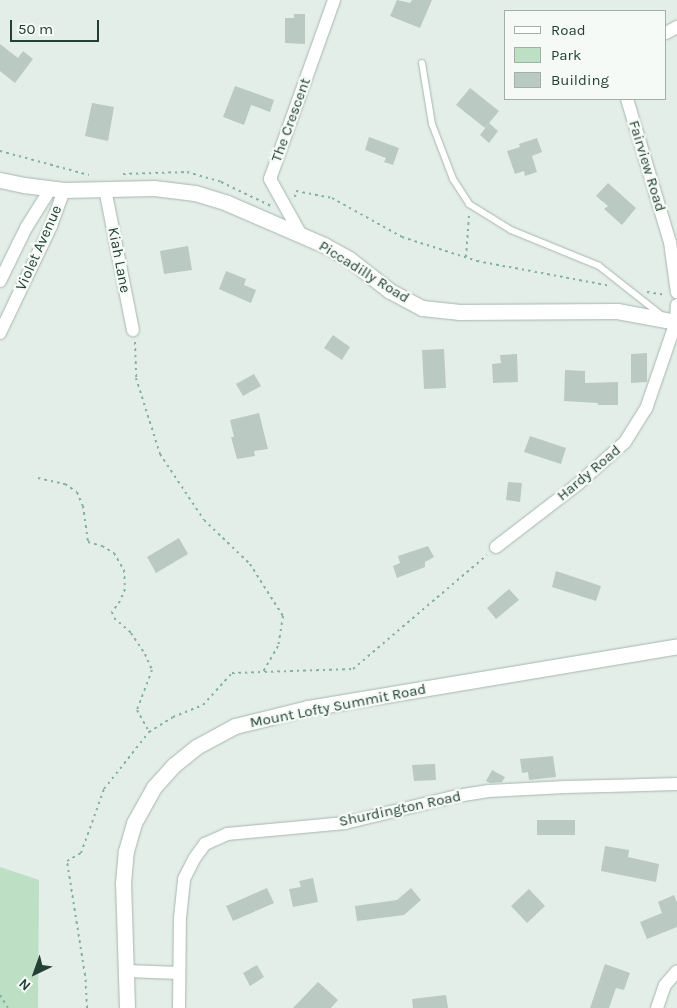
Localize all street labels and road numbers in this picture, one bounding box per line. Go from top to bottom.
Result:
street label: The Crescent [267,75,315,165]
street label: Fairview Road [625,118,669,214]
street label: Violet Avenue [12,203,66,293]
street label: Kiah Lane [104,226,134,294]
street label: Piccadilly Road [315,237,413,307]
street label: Hardy Road [553,441,625,505]
street label: Mount Lofty Summit Road [248,680,428,732]
street label: Shurdington Road [337,787,463,831]

